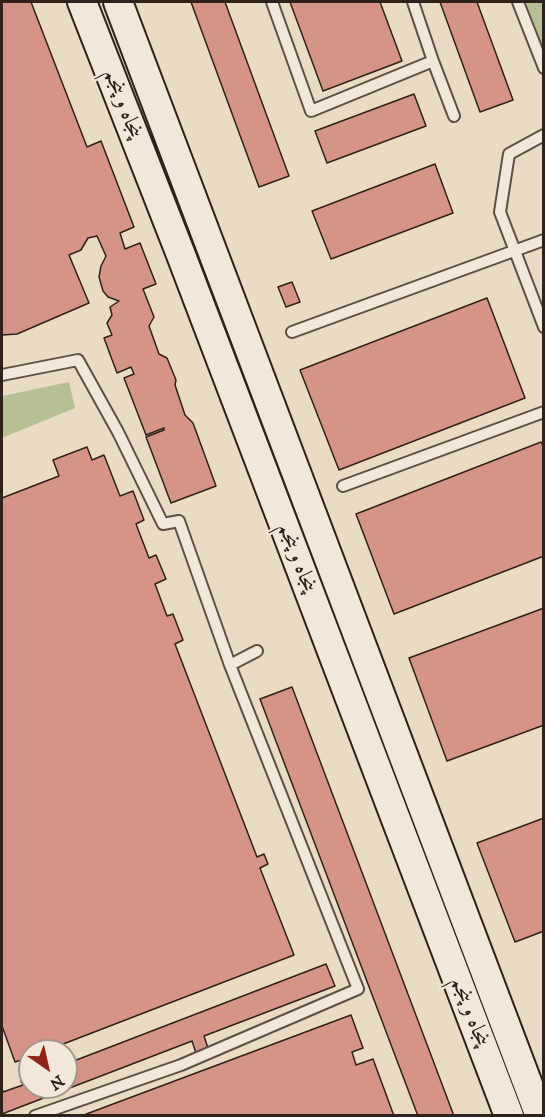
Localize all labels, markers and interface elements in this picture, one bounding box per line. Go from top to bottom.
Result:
street label: پنجاه و پنجم [97,65,147,143]
street label: پنجاه و پنجم [271,519,321,597]
street label: پنجاه و پنجم [444,973,494,1051]
north arrow [18,1039,78,1099]
text: N [46,1070,68,1094]

